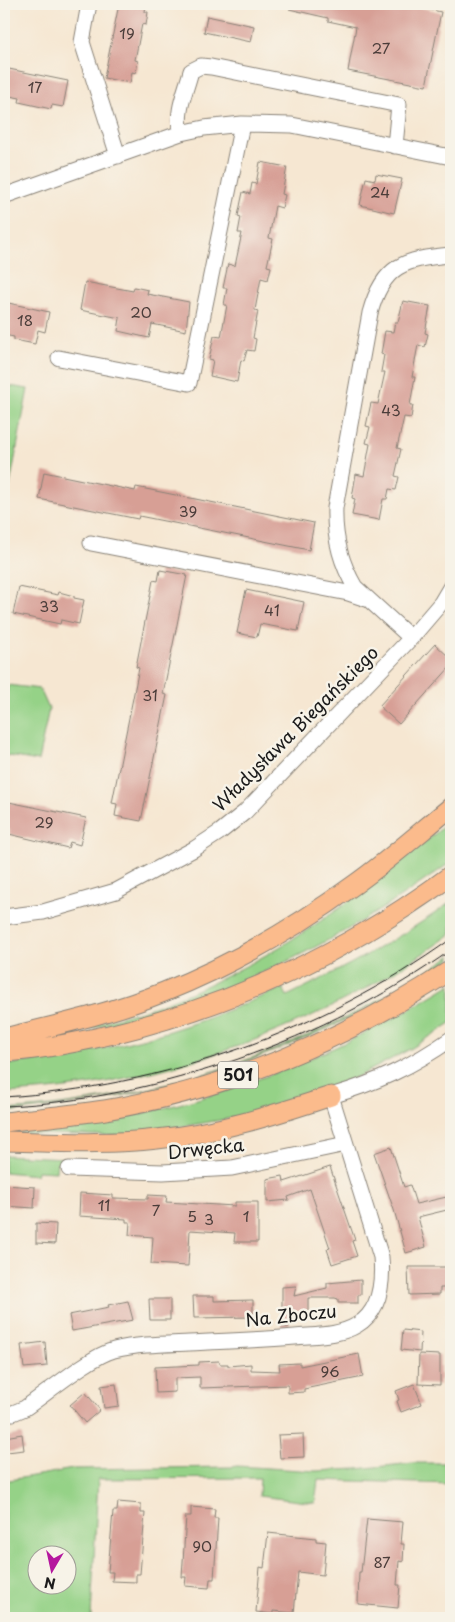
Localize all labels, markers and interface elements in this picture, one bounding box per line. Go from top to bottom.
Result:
house number: 19 [119,21,135,44]
house number: 27 [372,36,391,59]
house number: 17 [28,75,42,98]
house number: 24 [370,180,390,203]
house number: 20 [130,300,152,323]
house number: 18 [17,308,33,331]
house number: 43 [381,398,401,421]
house number: 39 [179,499,197,522]
house number: 33 [39,594,59,617]
house number: 41 [264,598,280,621]
street label: Władysława Biegańskiego [206,639,384,817]
house number: 31 [142,683,158,706]
house number: 29 [34,810,54,833]
road number: 501 [218,1062,258,1088]
street label: Drwęcka [166,1130,246,1165]
house number: 11 [98,1193,110,1216]
house number: 7 [152,1198,161,1221]
house number: 5 [187,1204,197,1227]
house number: 1 [243,1204,249,1227]
house number: 3 [204,1207,214,1230]
street label: Na Zboczu [244,1296,338,1333]
house number: 96 [321,1359,340,1382]
house number: 90 [192,1534,212,1557]
north arrow [28,1544,78,1594]
house number: 87 [373,1550,391,1573]
text: N [43,1572,57,1595]

